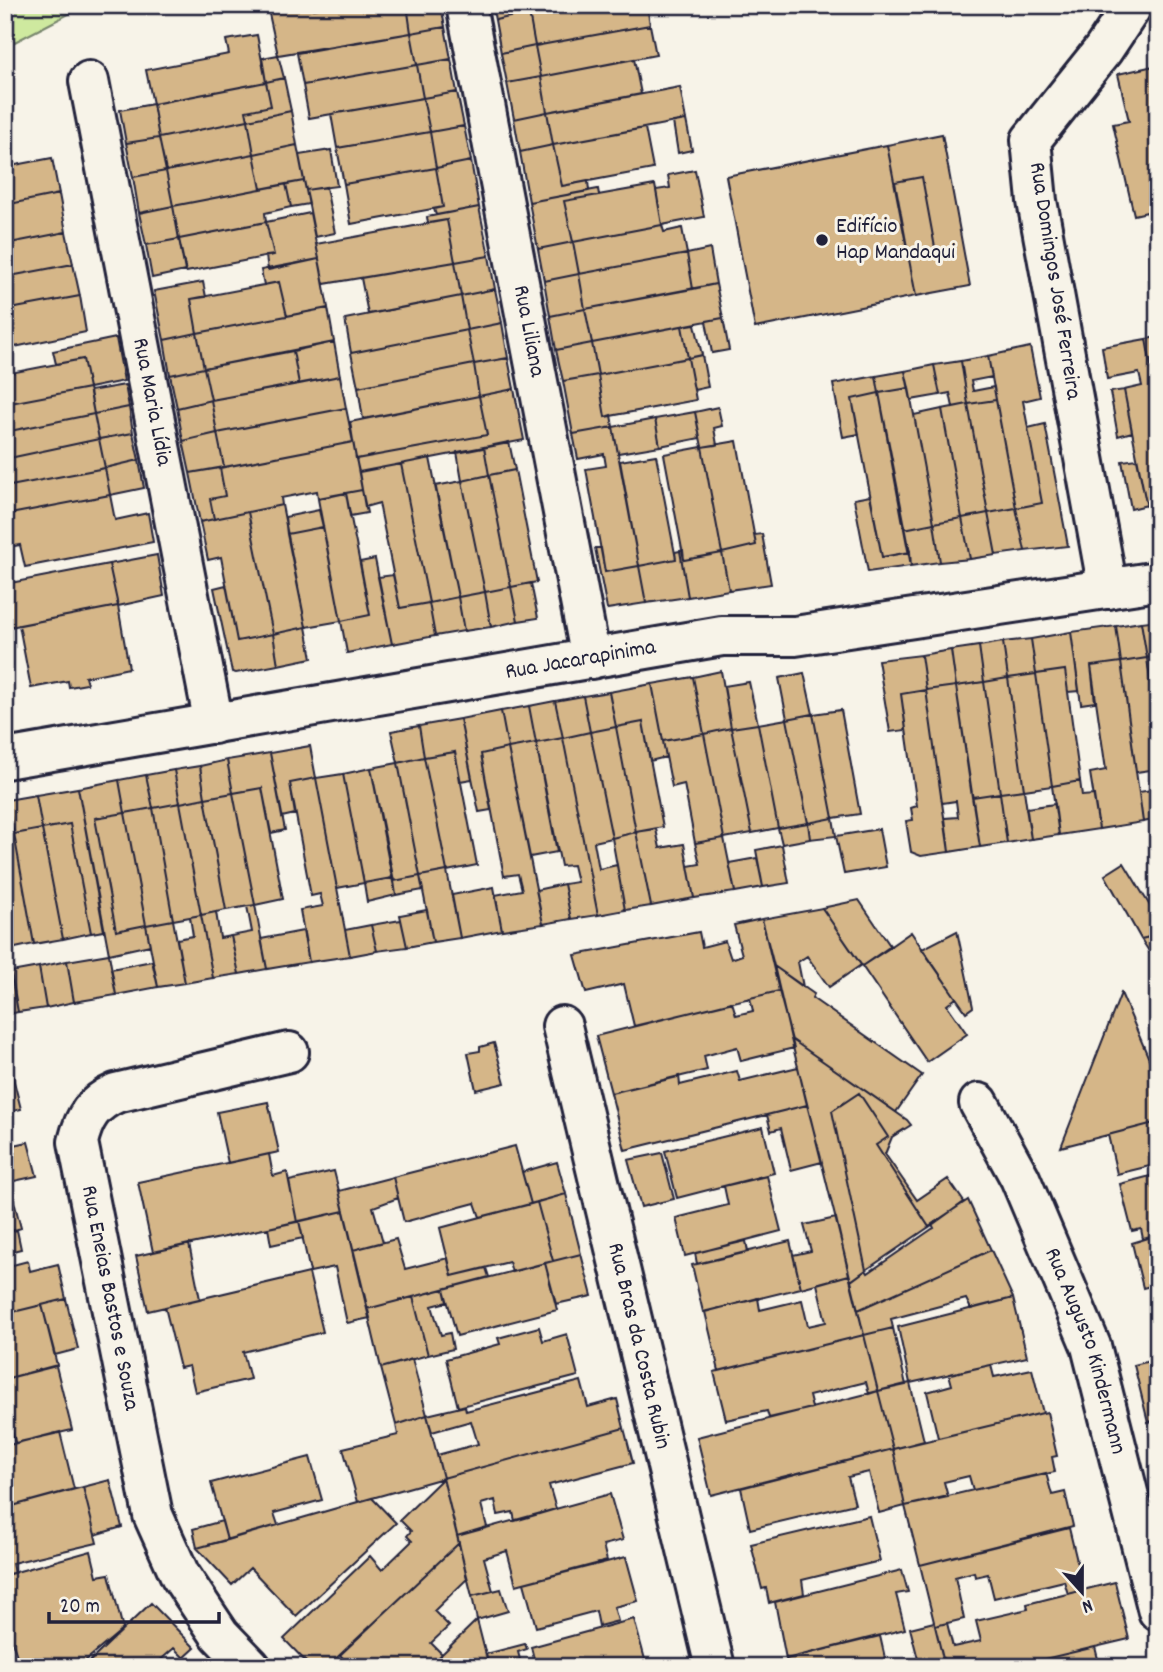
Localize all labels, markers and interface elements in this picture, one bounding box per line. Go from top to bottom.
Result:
street label: Rua Domingos José Ferreira [1019,160,1089,403]
place label: Edifício Hap Mandaqui [836,211,955,270]
marker: Edifício Hap Mandaqui [814,232,830,248]
street label: Rua Liliana [503,282,553,381]
street label: Rua Maria Lídia [123,335,180,470]
street label: Rua Jacarapinima [503,631,660,689]
street label: Rua Eneias Bastos e Souza [71,1183,147,1415]
street label: Rua Bras da Costa Rubin [598,1239,679,1453]
street label: Rua Augusto Kindermann [1035,1243,1134,1458]
north arrow [1048,1556,1118,1626]
scale bar [49,1581,219,1625]
text: N [1078,1590,1096,1619]
text: 20 m [60,1593,100,1623]

